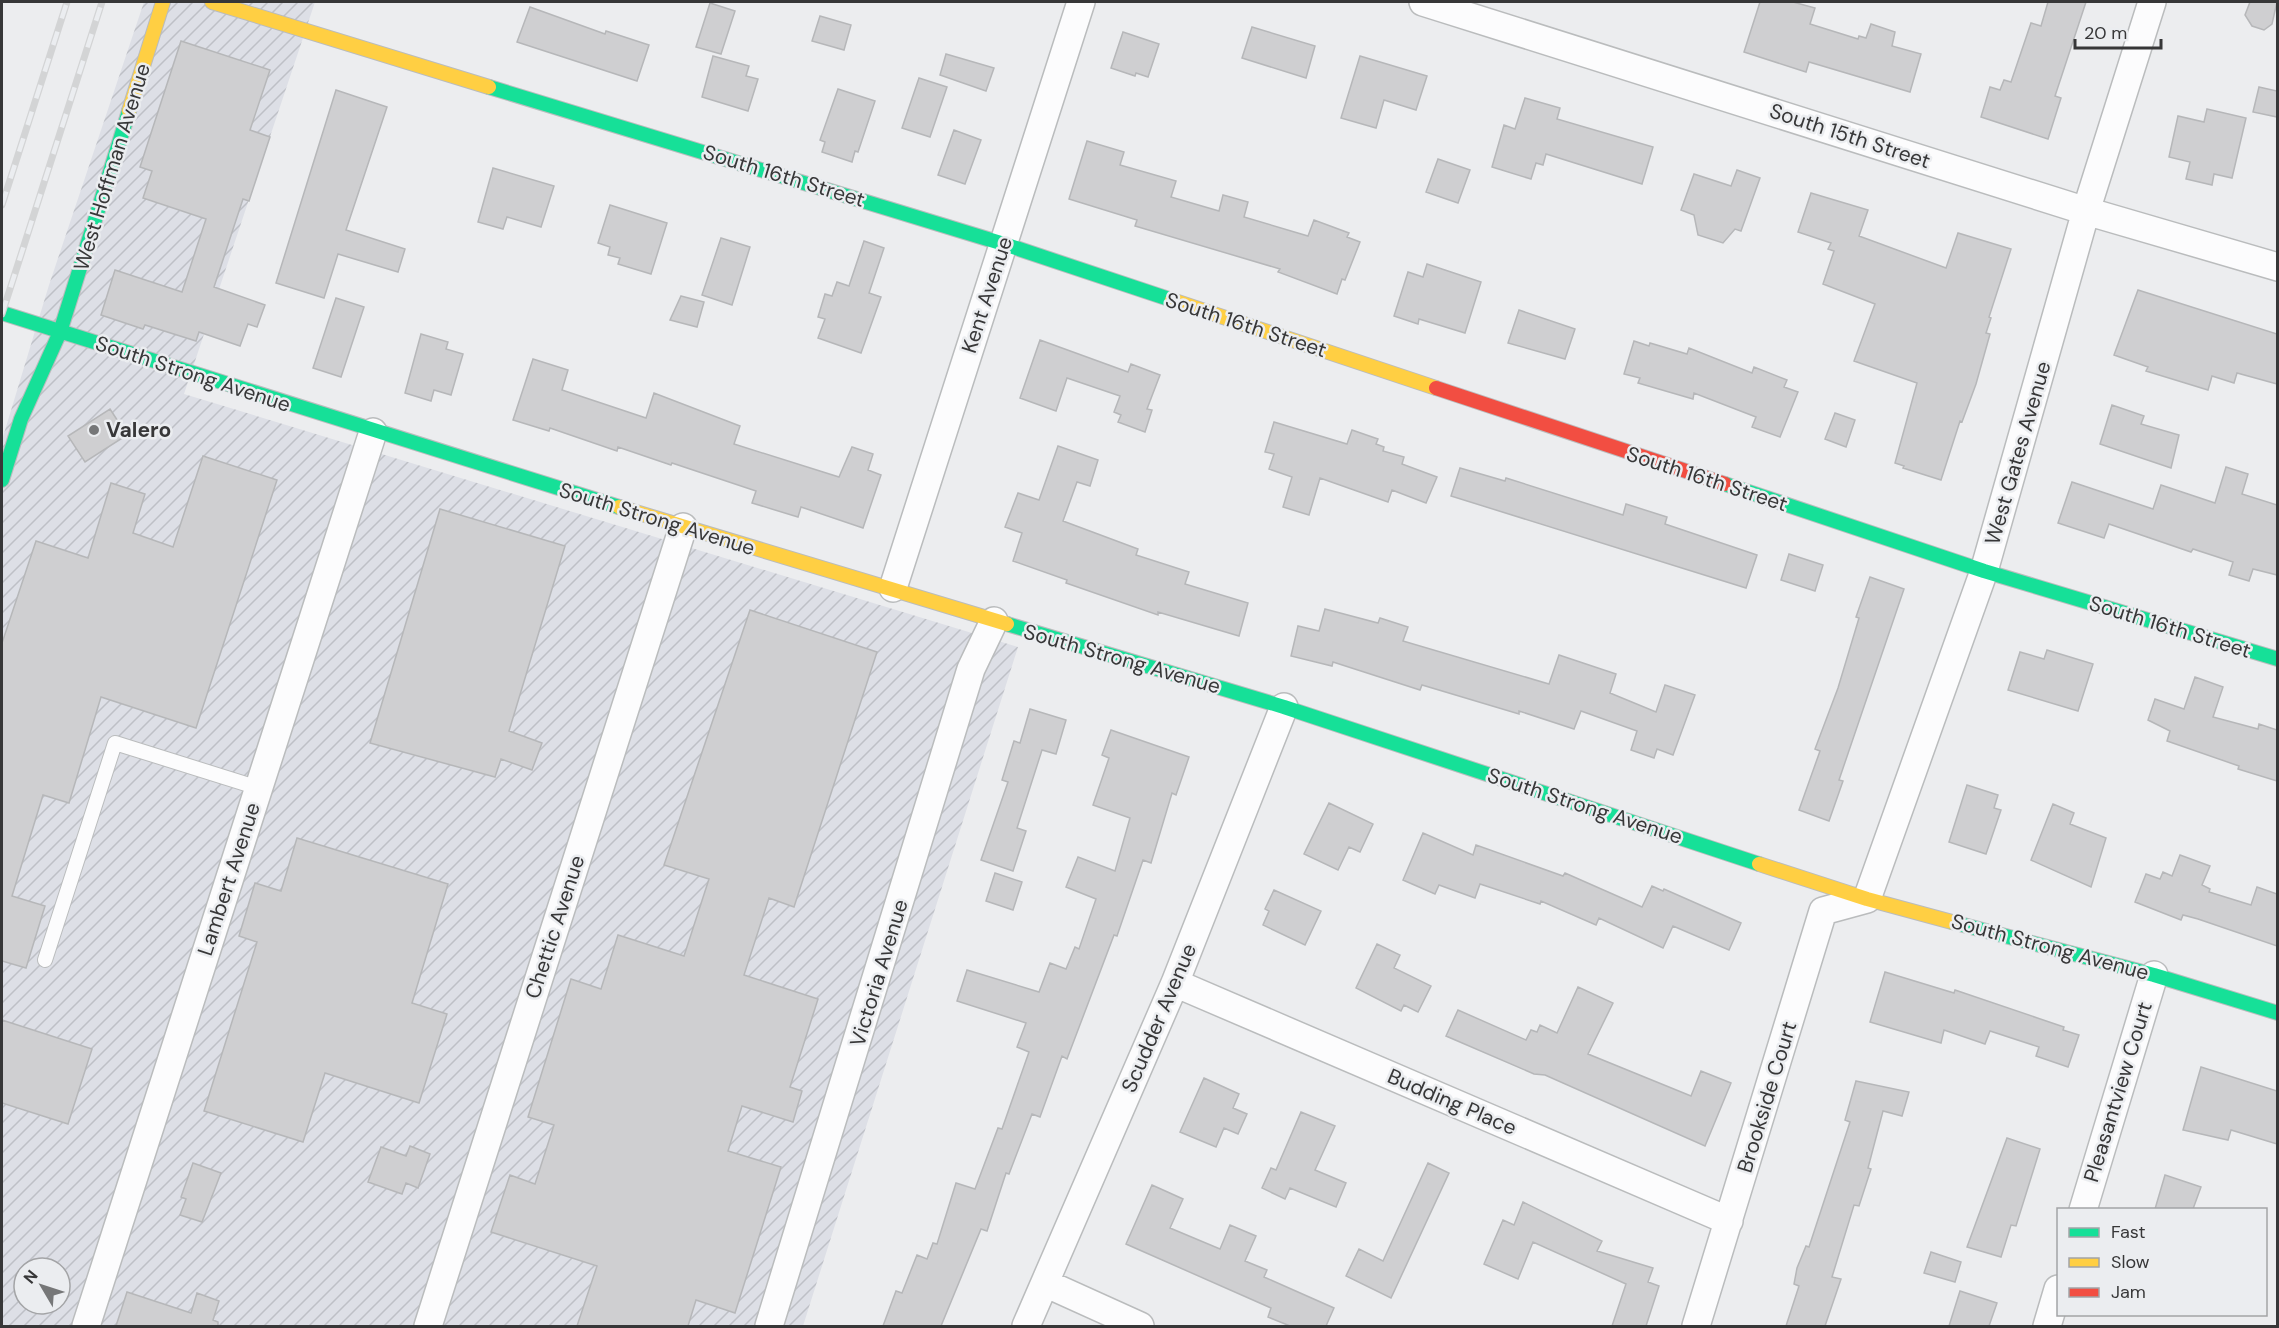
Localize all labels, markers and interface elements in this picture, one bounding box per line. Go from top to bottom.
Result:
scale bar [2075,12,2160,50]
text: 20 m [2084,21,2127,45]
street label: West Hoffman Avenue [67,60,157,274]
street label: South 15th Street [1766,97,1934,175]
street label: South 16th Street [700,138,868,214]
street label: Kent Avenue [955,233,1019,357]
street label: South 16th Street [1162,286,1330,364]
street label: South Strong Avenue [92,329,294,419]
street label: West Gates Avenue [1978,358,2058,548]
place label: Valero [106,416,171,444]
marker: Valero [87,423,101,437]
street label: South 16th Street [1623,440,1791,518]
street label: South Strong Avenue [556,476,758,562]
street label: South 16th Street [2086,589,2254,665]
street label: South Strong Avenue [1020,617,1224,701]
street label: South Strong Avenue [1484,761,1686,851]
street label: Lambert Avenue [191,799,267,959]
street label: Chettic Avenue [519,852,591,1002]
street label: Victoria Avenue [843,896,915,1050]
street label: South Strong Avenue [1948,907,2152,987]
street label: Scudder Avenue [1115,939,1203,1097]
street label: Pleasantview Court [2077,998,2159,1186]
street label: Brookside Court [1731,1018,1803,1176]
street label: Budding Place [1383,1062,1521,1142]
legend [2057,1208,2267,1316]
text: Fast [2111,1220,2146,1244]
text: Slow [2111,1250,2150,1274]
north arrow [12,1256,72,1316]
text: N [19,1266,43,1288]
text: Jam [2111,1280,2146,1304]

